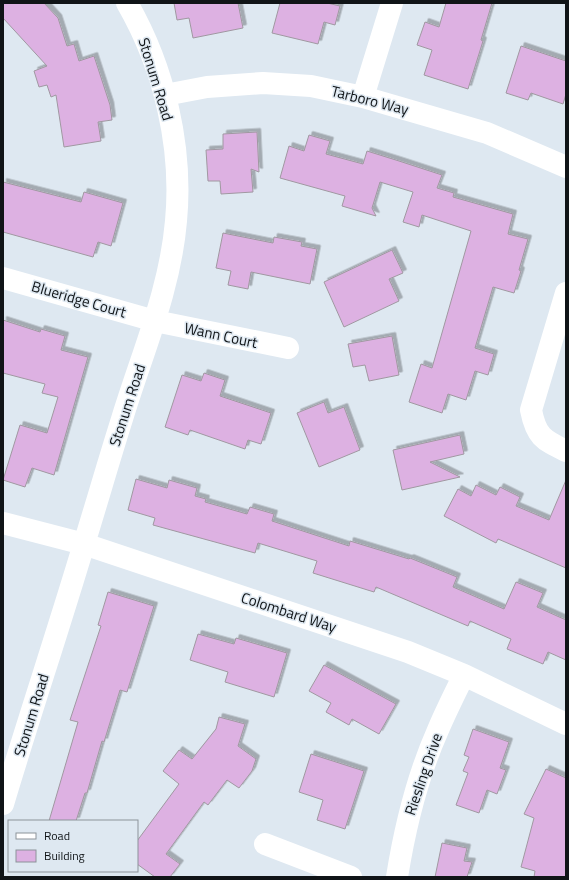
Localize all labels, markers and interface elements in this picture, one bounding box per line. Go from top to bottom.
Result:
street label: Stonum Road [133,35,179,123]
street label: Tarboro Way [329,79,411,121]
street label: Blueridge Court [29,274,130,324]
street label: Wann Court [182,316,260,354]
street label: Stonum Road [103,361,151,449]
street label: Colombard Way [238,586,340,638]
street label: Stonum Road [8,671,54,759]
street label: Riesling Drive [398,730,448,818]
legend [8,820,138,872]
text: Road [44,826,70,845]
text: Building [44,846,85,865]

